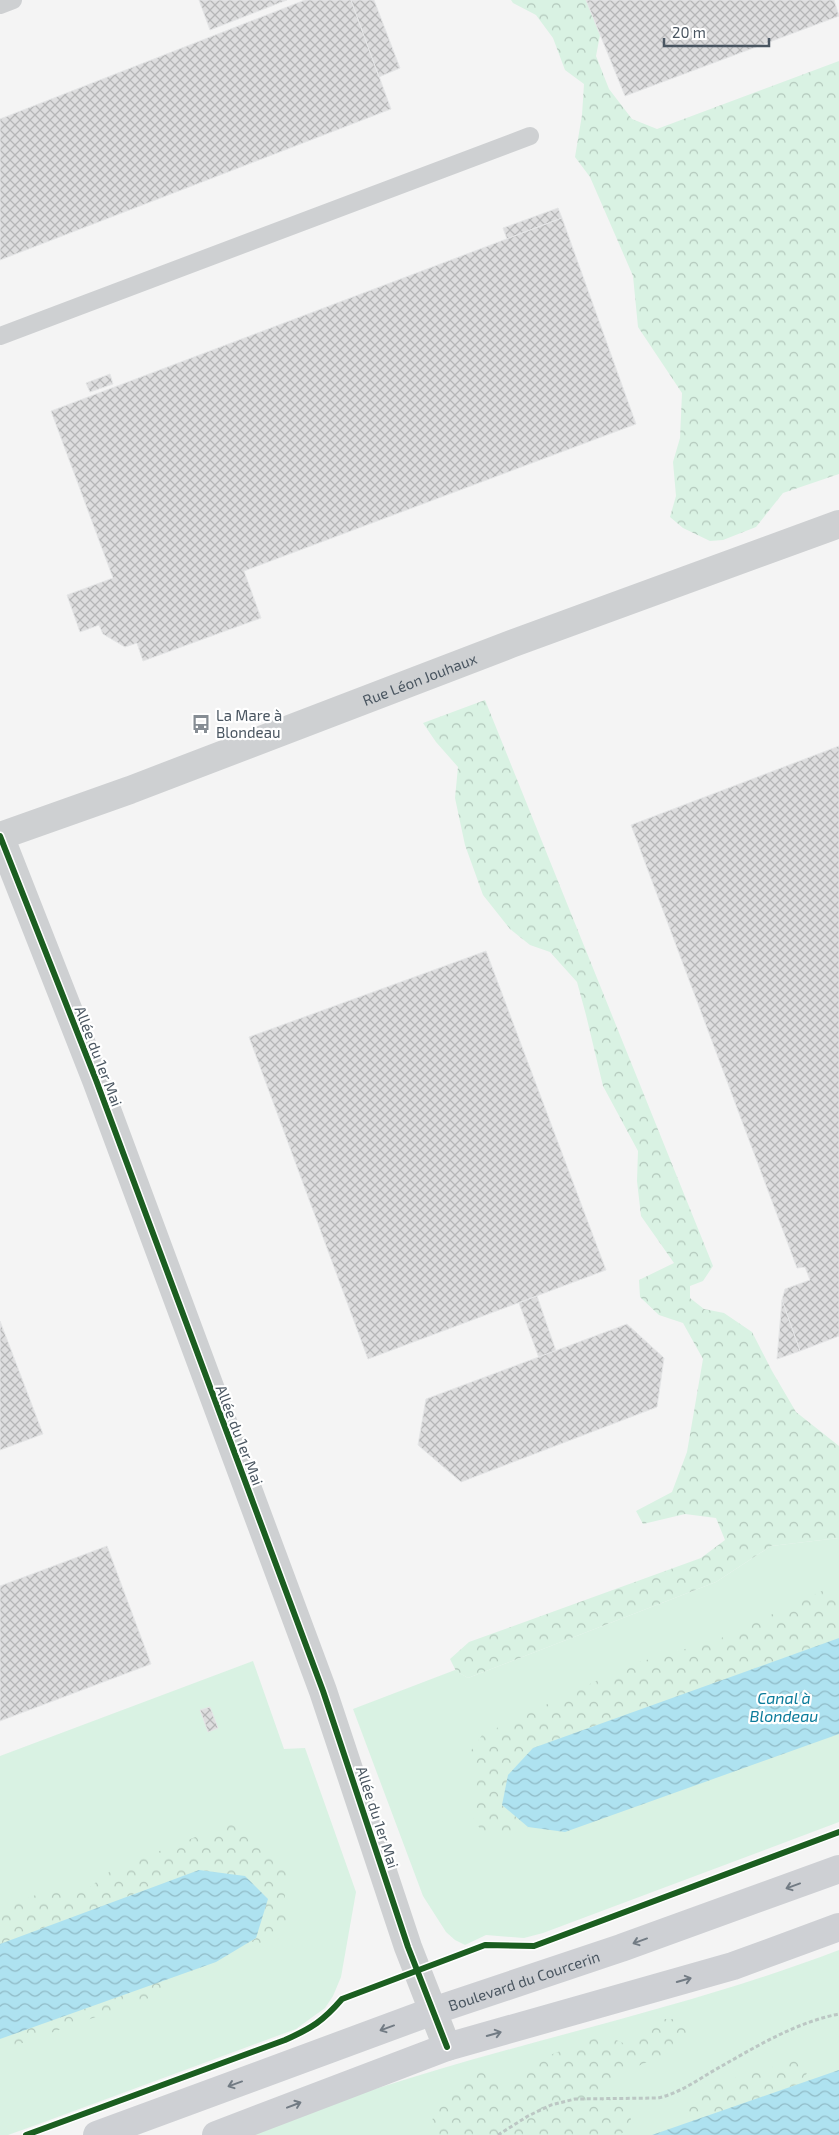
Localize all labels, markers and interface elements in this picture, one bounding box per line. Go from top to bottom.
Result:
scale bar [664,15,769,47]
text: 20 m [672,23,706,41]
street label: Rue Léon Jouhaux [360,649,479,709]
place label: La Mare à Blondeau [216,706,282,741]
bus stop icon: La Mare à Blondeau [190,713,212,735]
street label: Allée du 1er Mai [72,1003,126,1109]
street label: Allée du 1er Mai [213,1382,267,1488]
water label: Canal à Blondeau [750,1688,818,1725]
street label: Allée du 1er Mai [353,1764,403,1870]
one-way arrow [786,1882,801,1891]
one-way arrow [633,1937,648,1946]
street label: Boulevard du Courcerin [446,1947,602,2014]
one-way arrow [675,1974,691,1984]
one-way arrow [380,2024,395,2033]
one-way arrow [485,2028,501,2038]
one-way arrow [228,2080,243,2089]
one-way arrow [286,2100,302,2109]

